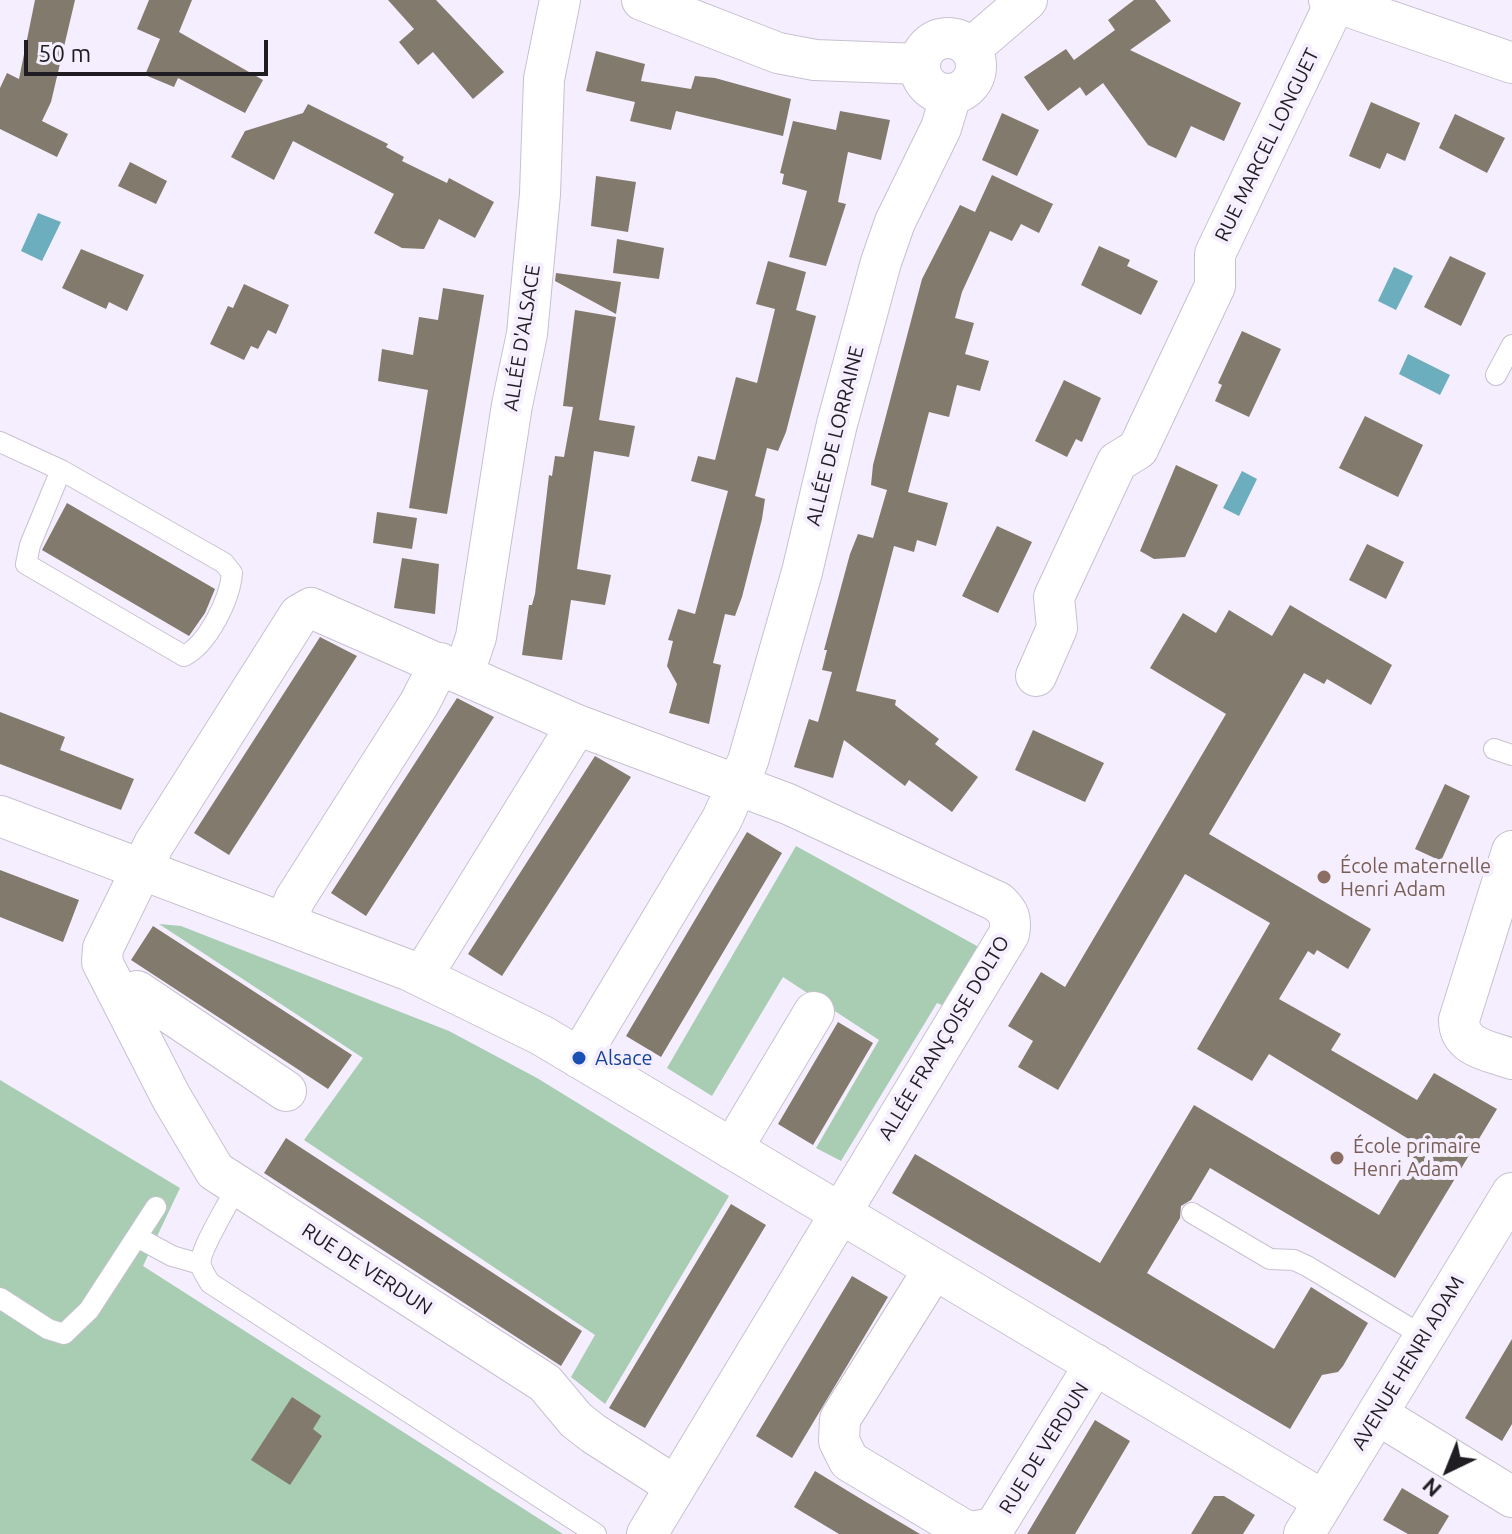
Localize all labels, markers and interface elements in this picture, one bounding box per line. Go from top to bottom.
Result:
scale bar [28,24,272,74]
text: 50 m [38,40,91,67]
street label: RUE MARCEL LONGUET [1210,45,1324,245]
street label: ALLÉE D'ALSACE [499,263,545,413]
street label: ALLÉE DE LORRAINE [801,344,869,528]
place label: École maternelle Henri Adam [1340,854,1491,901]
marker: École maternelle Henri Adam [1315,868,1333,886]
street label: ALLÉE FRANÇOISE DOLTO [873,931,1015,1145]
place label: Alsace [595,1046,652,1070]
marker: Alsace [570,1049,588,1067]
place label: École primaire Henri Adam [1353,1134,1481,1181]
marker: École primaire Henri Adam [1328,1149,1346,1167]
street label: RUE DE VERDUN [297,1218,437,1320]
street label: AVENUE HENRI ADAM [1347,1272,1469,1454]
street label: RUE DE VERDUN [994,1378,1094,1518]
north arrow [1408,1430,1488,1510]
text: N [1417,1473,1446,1503]

